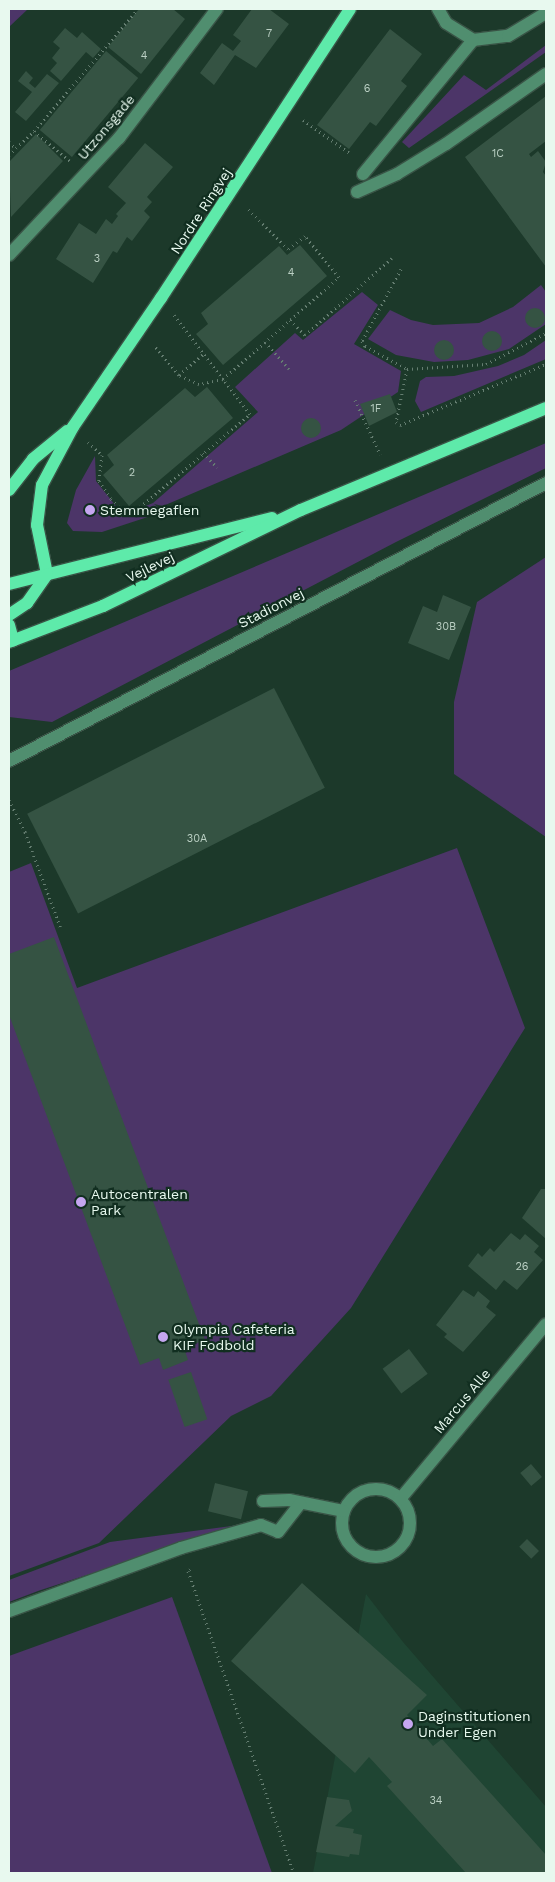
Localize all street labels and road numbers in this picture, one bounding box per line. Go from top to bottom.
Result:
street label: Utzonsgade [74,91,138,163]
street label: Nordre Ringvej [167,165,235,257]
street label: Vejlevej [123,548,177,586]
street label: Stadionvej [235,584,307,632]
street label: Marcus Alle [430,1365,494,1437]

